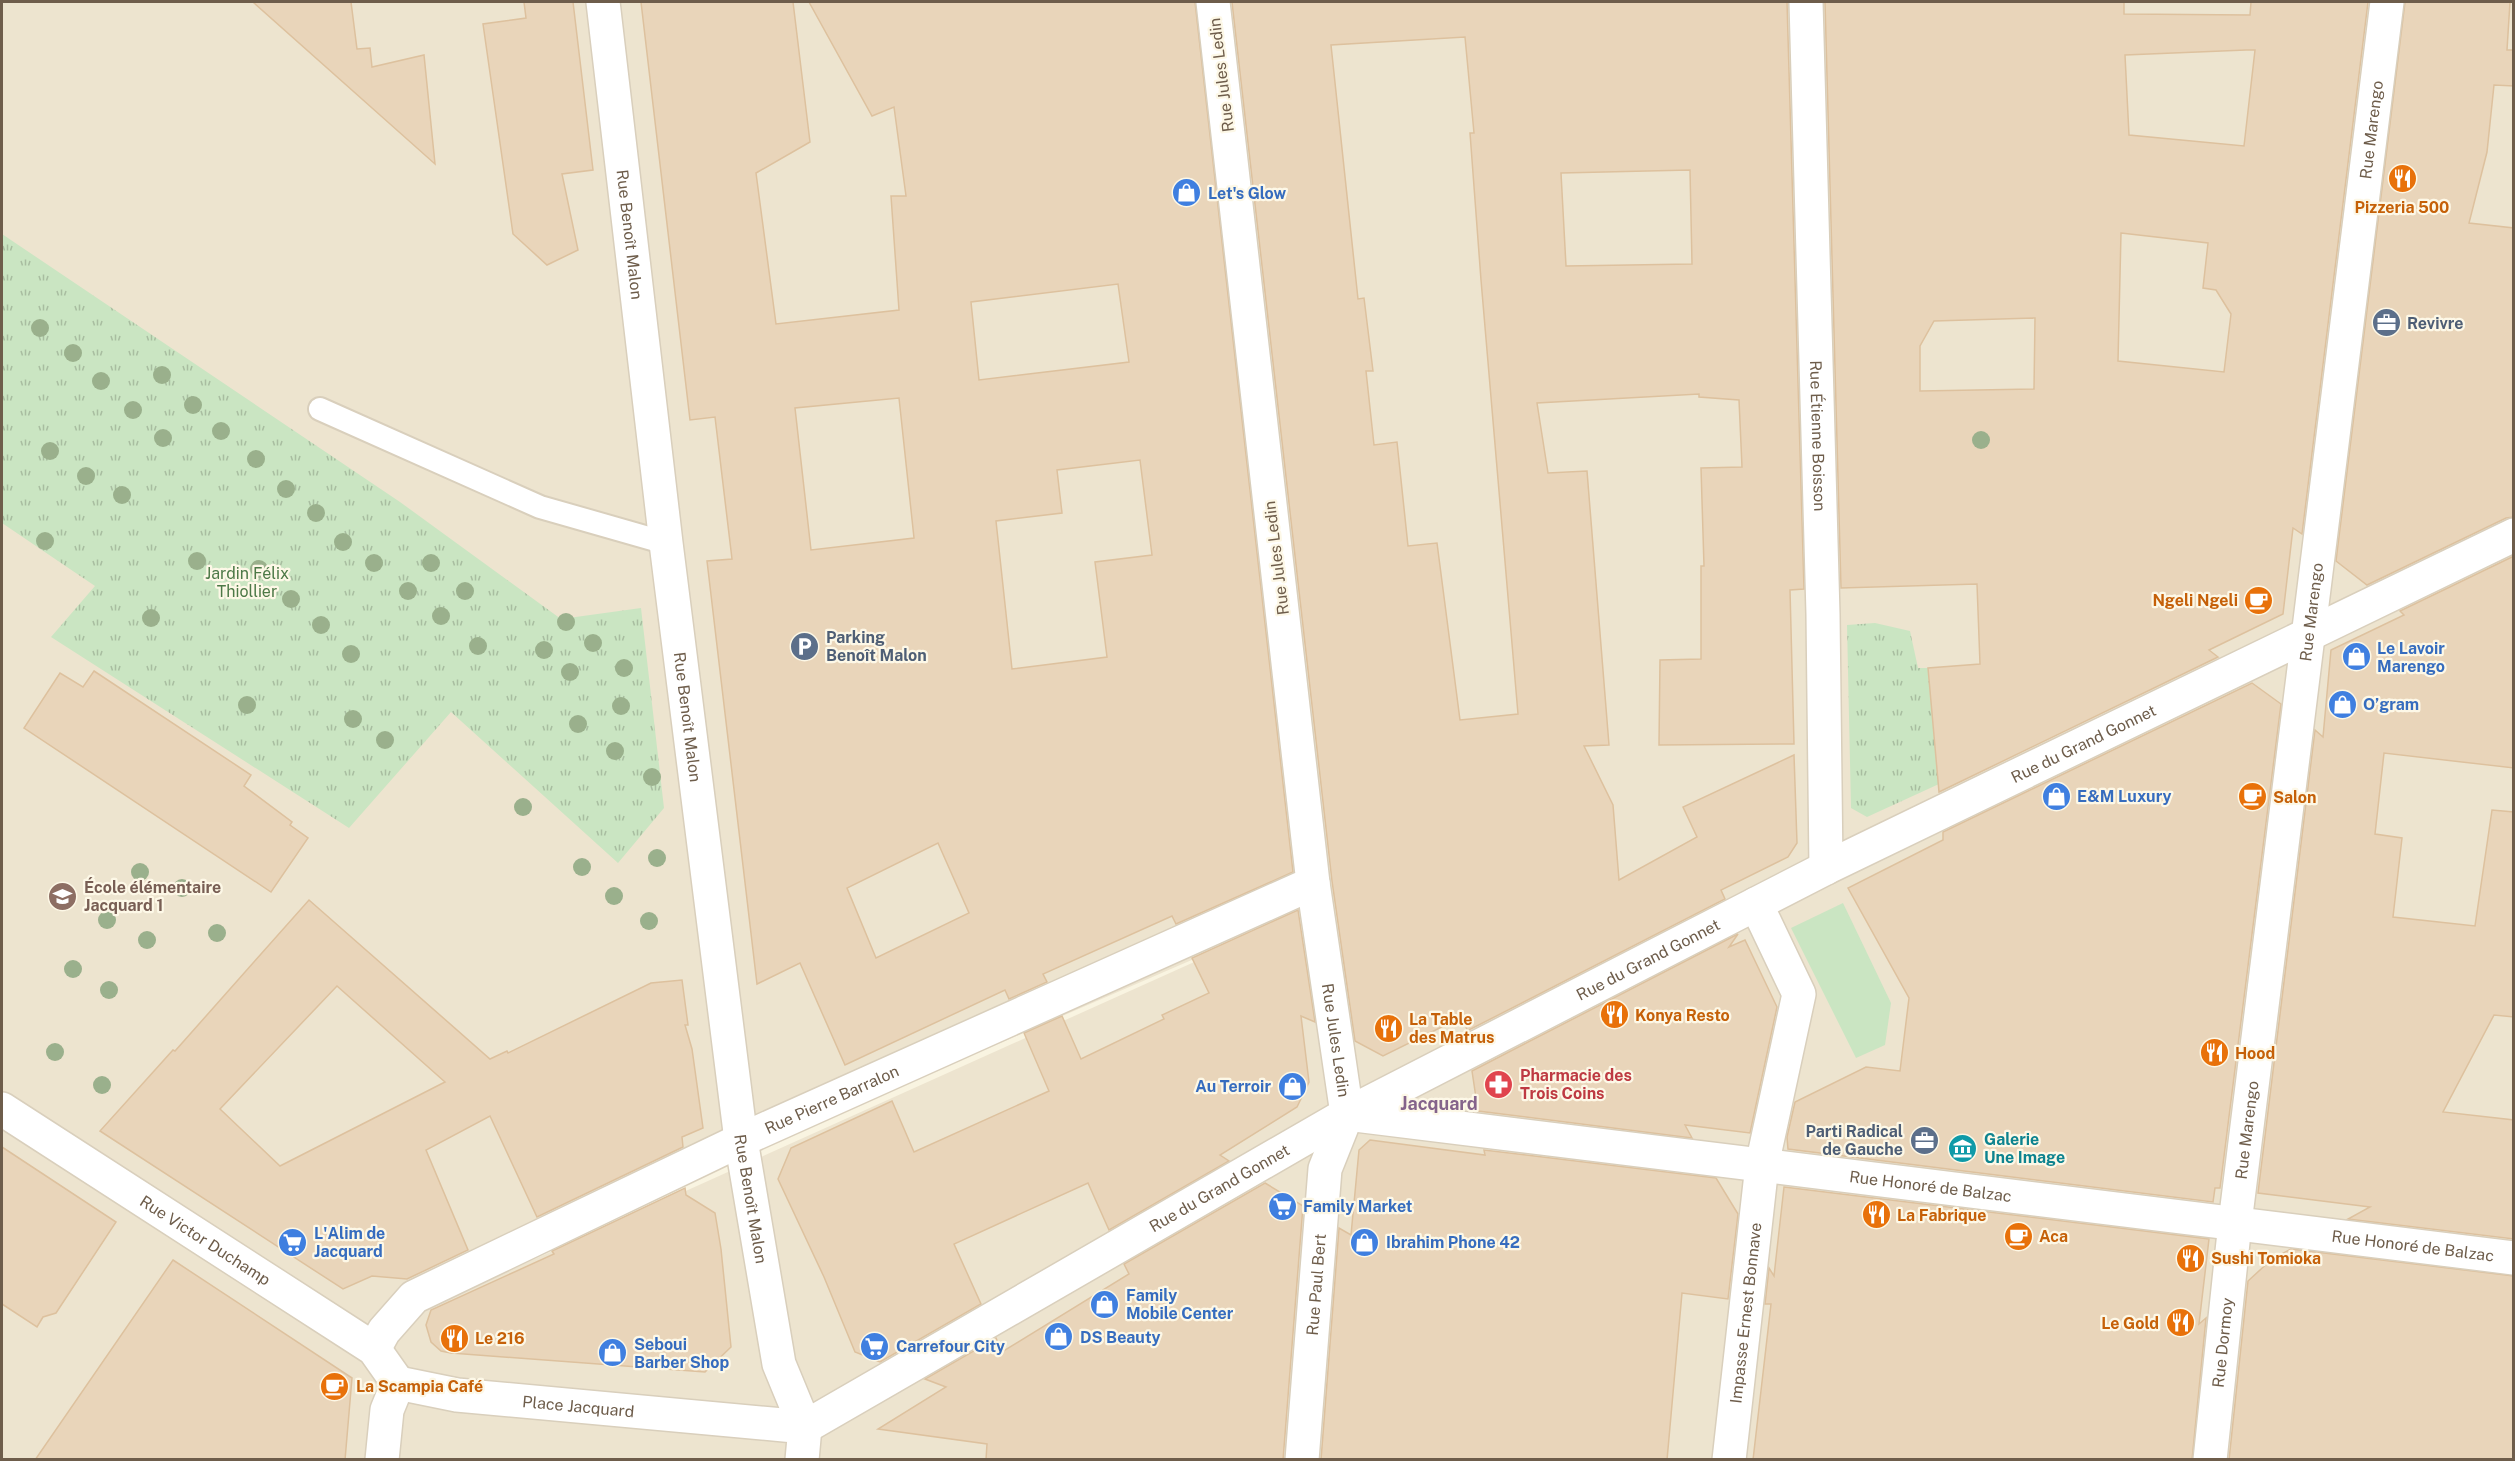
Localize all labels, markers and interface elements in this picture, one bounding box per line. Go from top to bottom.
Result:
street label: Rue Jules Ledin [1205,17,1238,133]
street label: Rue Marengo [2356,79,2387,180]
restaurant icon: Pizzeria 500 [2386,163,2418,195]
street label: Rue Benoît Malon [613,168,647,301]
shop icon: Let's Glow [1171,177,1203,209]
place label: Let's Glow [1208,184,1287,203]
place label: Pizzeria 500 [2355,198,2449,217]
office icon: Revivre [2370,307,2402,339]
place label: Revivre [2407,314,2464,333]
street label: Rue Étienne Boisson [1806,360,1829,512]
street label: Rue Jules Ledin [1260,500,1293,616]
street label: Rue Marengo [2296,562,2327,662]
park label: Jardin Félix Thiollier [205,564,289,601]
cafe icon: Ngeli Ngeli [2243,584,2275,616]
place label: Ngeli Ngeli [2152,591,2238,610]
place label: Parking Benoît Malon [826,628,927,665]
parking icon: Parking Benoît Malon [789,630,821,662]
place label: Le Lavoir Marengo [2377,639,2445,676]
shop icon: Le Lavoir Marengo [2340,641,2372,673]
street label: Rue Benoît Malon [670,651,705,783]
shop icon: O’gram [2326,688,2358,720]
place label: O’gram [2363,695,2419,714]
street label: Rue du Grand Gonnet [2008,701,2159,787]
shop icon: E&M Luxury [2040,780,2072,812]
cafe icon: Salon [2236,781,2268,813]
place label: E&M Luxury [2077,787,2171,806]
place label: Salon [2273,788,2317,807]
place label: École élémentaire Jacquard 1 [84,877,221,915]
school or university icon: École élémentaire Jacquard 1 [47,880,79,912]
street label: Rue du Grand Gonnet [1573,915,1723,1005]
street label: Rue Jules Ledin [1318,982,1353,1099]
restaurant icon: Konya Resto [1598,999,1630,1031]
place label: Konya Resto [1635,1006,1730,1025]
place label: La Table des Matrus [1409,1010,1495,1047]
restaurant icon: La Table des Matrus [1372,1012,1404,1044]
restaurant icon: Hood [2198,1037,2230,1069]
place label: Hood [2235,1044,2275,1063]
street label: Rue Pierre Barralon [762,1061,902,1138]
place label: Pharmacie des Trois Coins [1520,1066,1632,1103]
pharmacy icon: Pharmacie des Trois Coins [1483,1068,1515,1100]
shop icon: Au Terroir [1276,1070,1308,1102]
place label: Au Terroir [1195,1077,1271,1096]
street label: Rue Marengo [2232,1080,2263,1180]
district label: Jacquard [1400,1093,1478,1114]
place label: Parti Radical de Gauche [1806,1122,1903,1159]
office icon: Parti Radical de Gauche [1908,1124,1940,1156]
place label: Galerie Une Image [1984,1130,2065,1167]
museum icon: Galerie Une Image [1947,1132,1979,1164]
street label: Rue Benoît Malon [730,1133,771,1265]
street label: Rue du Grand Gonnet [1146,1140,1293,1236]
street label: Rue Honoré de Balzac [1848,1167,2013,1206]
supermarket icon: Family Market [1266,1190,1298,1222]
street label: Rue Victor Duchamp [136,1192,274,1290]
place label: Family Market [1303,1197,1413,1216]
restaurant icon: La Fabrique [1860,1199,1892,1231]
place label: La Fabrique [1897,1206,1987,1225]
cafe icon: Aca [2002,1220,2034,1252]
street label: Impasse Ernest Bonnave [1726,1222,1765,1404]
place label: L'Alim de Jacquard [314,1224,385,1261]
supermarket icon: L'Alim de Jacquard [277,1226,309,1258]
shop icon: Ibrahim Phone 42 [1349,1226,1381,1258]
place label: Aca [2039,1227,2068,1246]
street label: Rue Honoré de Balzac [2331,1227,2495,1265]
street label: Rue Paul Bert [1303,1233,1330,1336]
place label: Ibrahim Phone 42 [1386,1233,1520,1252]
restaurant icon: Sushi Tomioka [2174,1242,2206,1274]
place label: Sushi Tomioka [2211,1249,2321,1268]
place label: Family Mobile Center [1126,1286,1234,1323]
shop icon: Family Mobile Center [1089,1288,1121,1320]
street label: Rue Dormoy [2209,1296,2237,1389]
restaurant icon: Le Gold [2164,1307,2196,1339]
place label: Le Gold [2101,1314,2159,1333]
shop icon: DS Beauty [1043,1321,1075,1353]
restaurant icon: Le 216 [438,1322,470,1354]
place label: DS Beauty [1080,1328,1161,1347]
place label: Le 216 [475,1329,524,1348]
supermarket icon: Carrefour City [859,1330,891,1362]
place label: Seboui Barber Shop [634,1335,730,1372]
shop icon: Seboui Barber Shop [597,1337,629,1369]
place label: Carrefour City [896,1337,1005,1356]
cafe icon: La Scampia Café [319,1370,351,1402]
place label: La Scampia Café [356,1377,483,1396]
street label: Place Jacquard [521,1392,635,1421]

